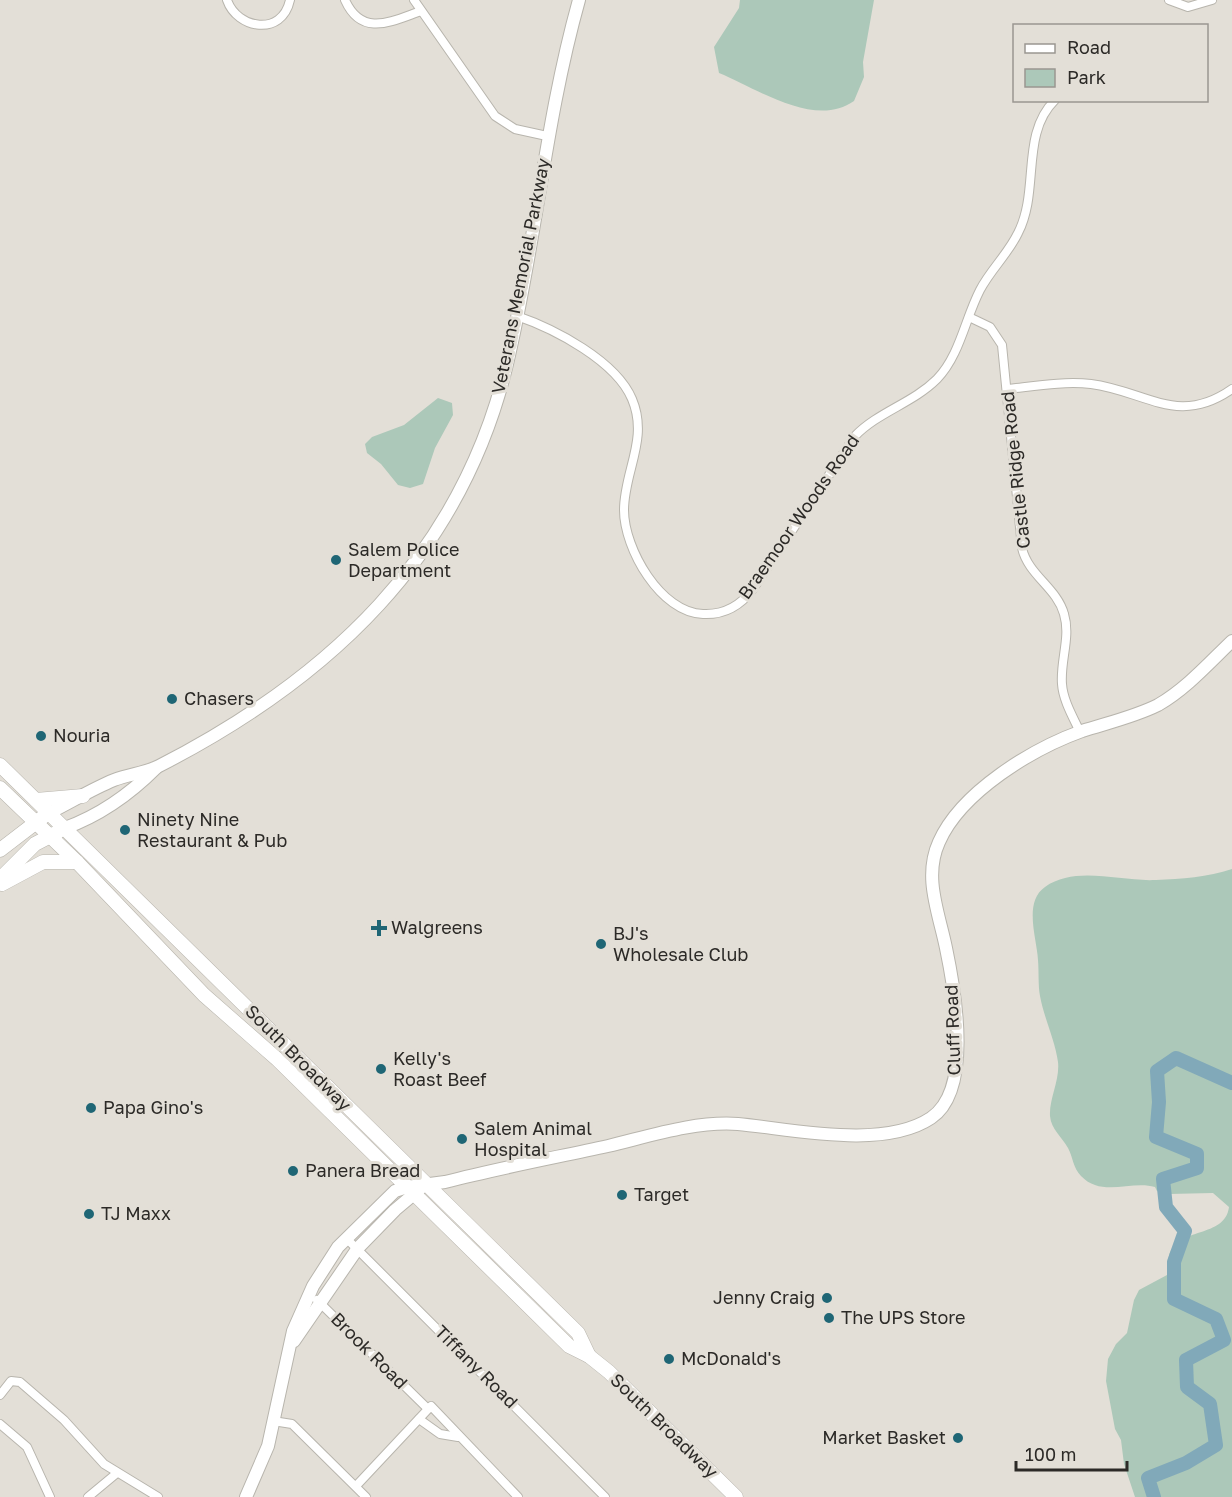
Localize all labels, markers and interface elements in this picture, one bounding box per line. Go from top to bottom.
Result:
legend [1013,24,1208,102]
text: Road [1067,36,1111,58]
text: Park [1067,66,1106,88]
street label: Veterans Memorial Parkway [486,156,554,395]
street label: Castle Ridge Road [996,390,1034,550]
street label: Braemoor Woods Road [733,430,863,603]
place label: Salem Police Department [348,538,459,581]
marker: Salem Police Department [329,553,343,567]
place label: Chasers [184,687,254,709]
marker: Chasers [165,692,179,706]
place label: Nouria [53,724,110,746]
marker: Nouria [34,729,48,743]
place label: Ninety Nine Restaurant & Pub [137,808,287,851]
marker: Ninety Nine Restaurant & Pub [118,823,132,837]
place label: Walgreens [391,916,483,938]
marker: Walgreens [372,921,386,935]
place label: BJ's Wholesale Club [613,922,748,965]
marker: BJ's Wholesale Club [594,937,608,951]
street label: Cluff Road [939,984,965,1076]
street label: South Broadway [241,1000,356,1115]
place label: Kelly's Roast Beef [393,1047,487,1090]
marker: Kelly's Roast Beef [374,1062,388,1076]
place label: Papa Gino's [103,1096,203,1118]
marker: Papa Gino's [84,1101,98,1115]
place label: Salem Animal Hospital [474,1117,592,1160]
marker: Salem Animal Hospital [455,1132,469,1146]
place label: Panera Bread [305,1159,420,1181]
marker: Panera Bread [286,1164,300,1178]
place label: Target [634,1183,689,1205]
marker: Target [615,1188,629,1202]
place label: TJ Maxx [101,1202,171,1224]
marker: TJ Maxx [82,1207,96,1221]
place label: Jenny Craig [713,1286,815,1308]
marker: Jenny Craig [820,1291,834,1305]
place label: The UPS Store [841,1306,966,1328]
street label: Brook Road [327,1307,413,1393]
marker: The UPS Store [822,1311,836,1325]
street label: Tiffany Road [431,1320,523,1412]
place label: McDonald's [681,1347,781,1369]
marker: McDonald's [662,1352,676,1366]
street label: South Broadway [606,1368,723,1482]
place label: Market Basket [822,1426,946,1448]
marker: Market Basket [951,1431,965,1445]
scale bar [1016,1434,1127,1472]
text: 100 m [1025,1443,1076,1465]

